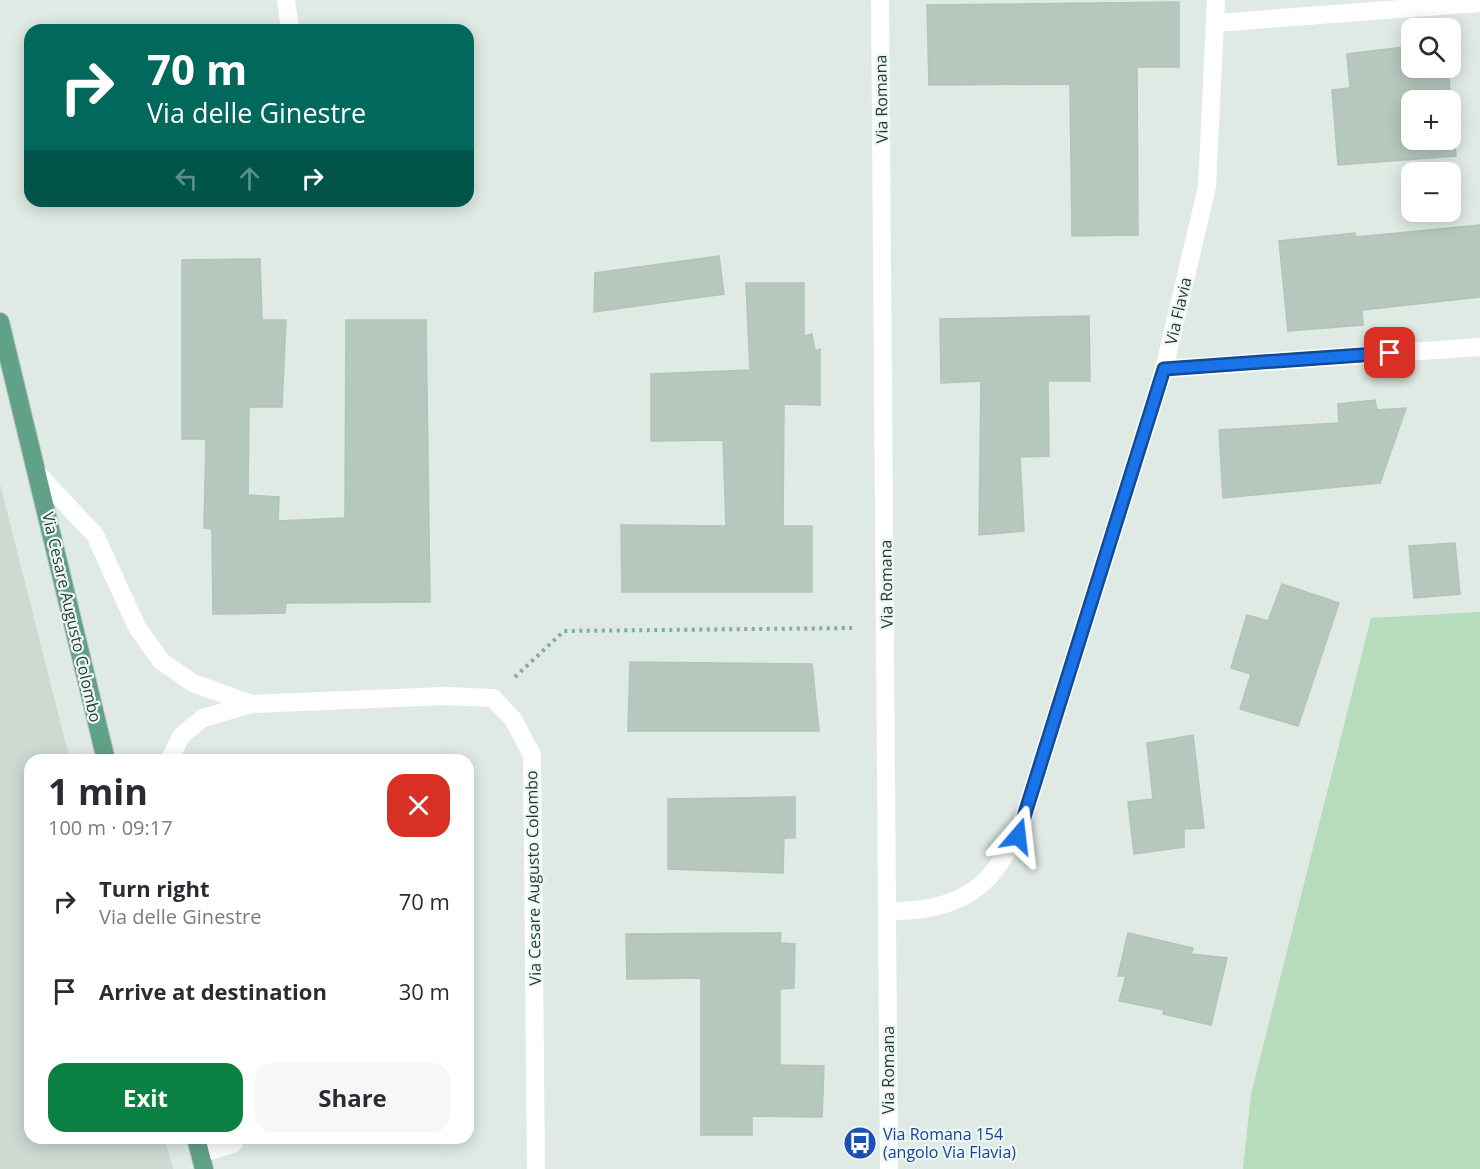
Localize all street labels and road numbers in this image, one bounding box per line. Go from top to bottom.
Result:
street label: Via Romana [869,55,893,143]
street label: Via Flavia [1160,275,1196,347]
street label: Via Cesare Augusto Colombo [37,510,107,724]
street label: Via Romana [874,540,898,628]
street label: Via Cesare Augusto Colombo [520,770,546,986]
street label: Via Romana [877,1026,899,1114]

